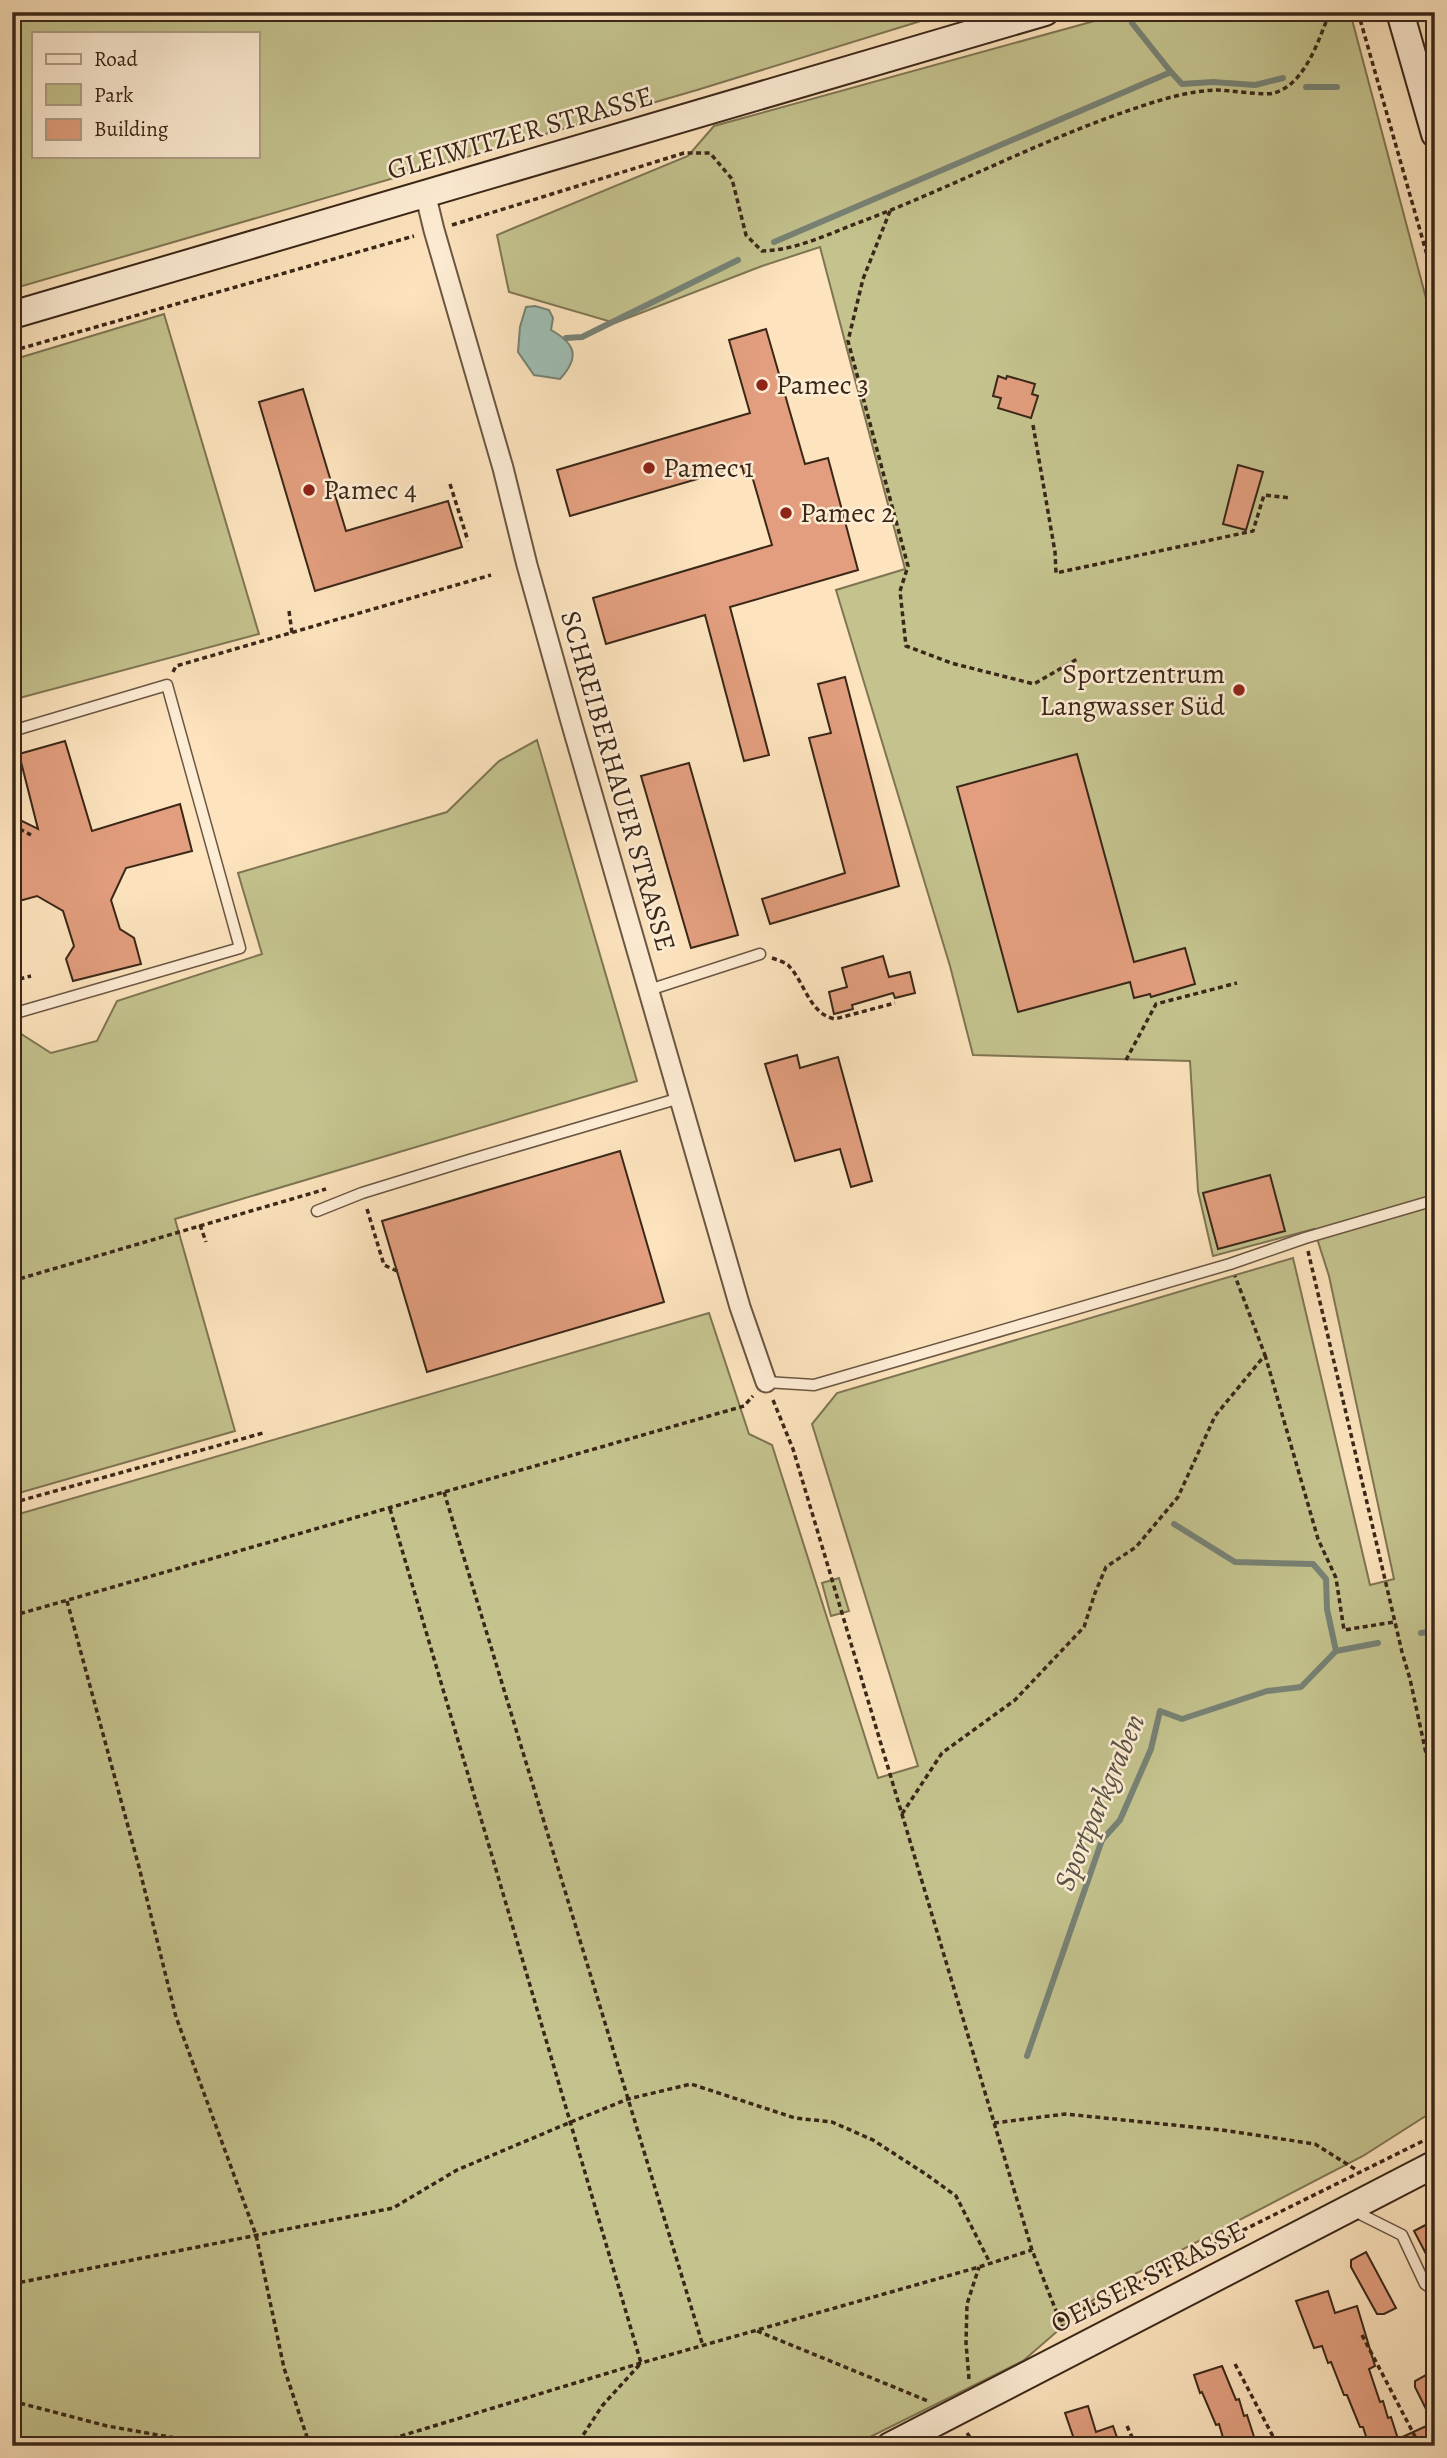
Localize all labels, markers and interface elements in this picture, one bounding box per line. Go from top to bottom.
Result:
legend [32,32,259,158]
text: Road [94,45,138,73]
street label: GLEIWITZER STRASSE [383,77,657,189]
text: Park [94,81,134,109]
text: Building [94,115,169,143]
place label: Pamec 3 [776,366,869,404]
marker: Pamec 3 [754,377,770,393]
place label: Pamec 1 [663,449,754,487]
marker: Pamec 1 [641,460,657,476]
place label: Pamec 4 [323,471,417,509]
marker: Pamec 4 [301,482,317,498]
place label: Pamec 2 [800,494,894,532]
marker: Pamec 2 [778,505,794,521]
street label: SCHREIBERHAUER STRASSE [551,606,685,956]
place label: Sportzentrum Langwasser Süd [1040,655,1226,725]
marker: Sportzentrum Langwasser Süd [1231,682,1247,698]
water label: Sportparkgraben [1044,1708,1154,1896]
street label: OELSER STRASSE [1044,2211,1252,2343]

